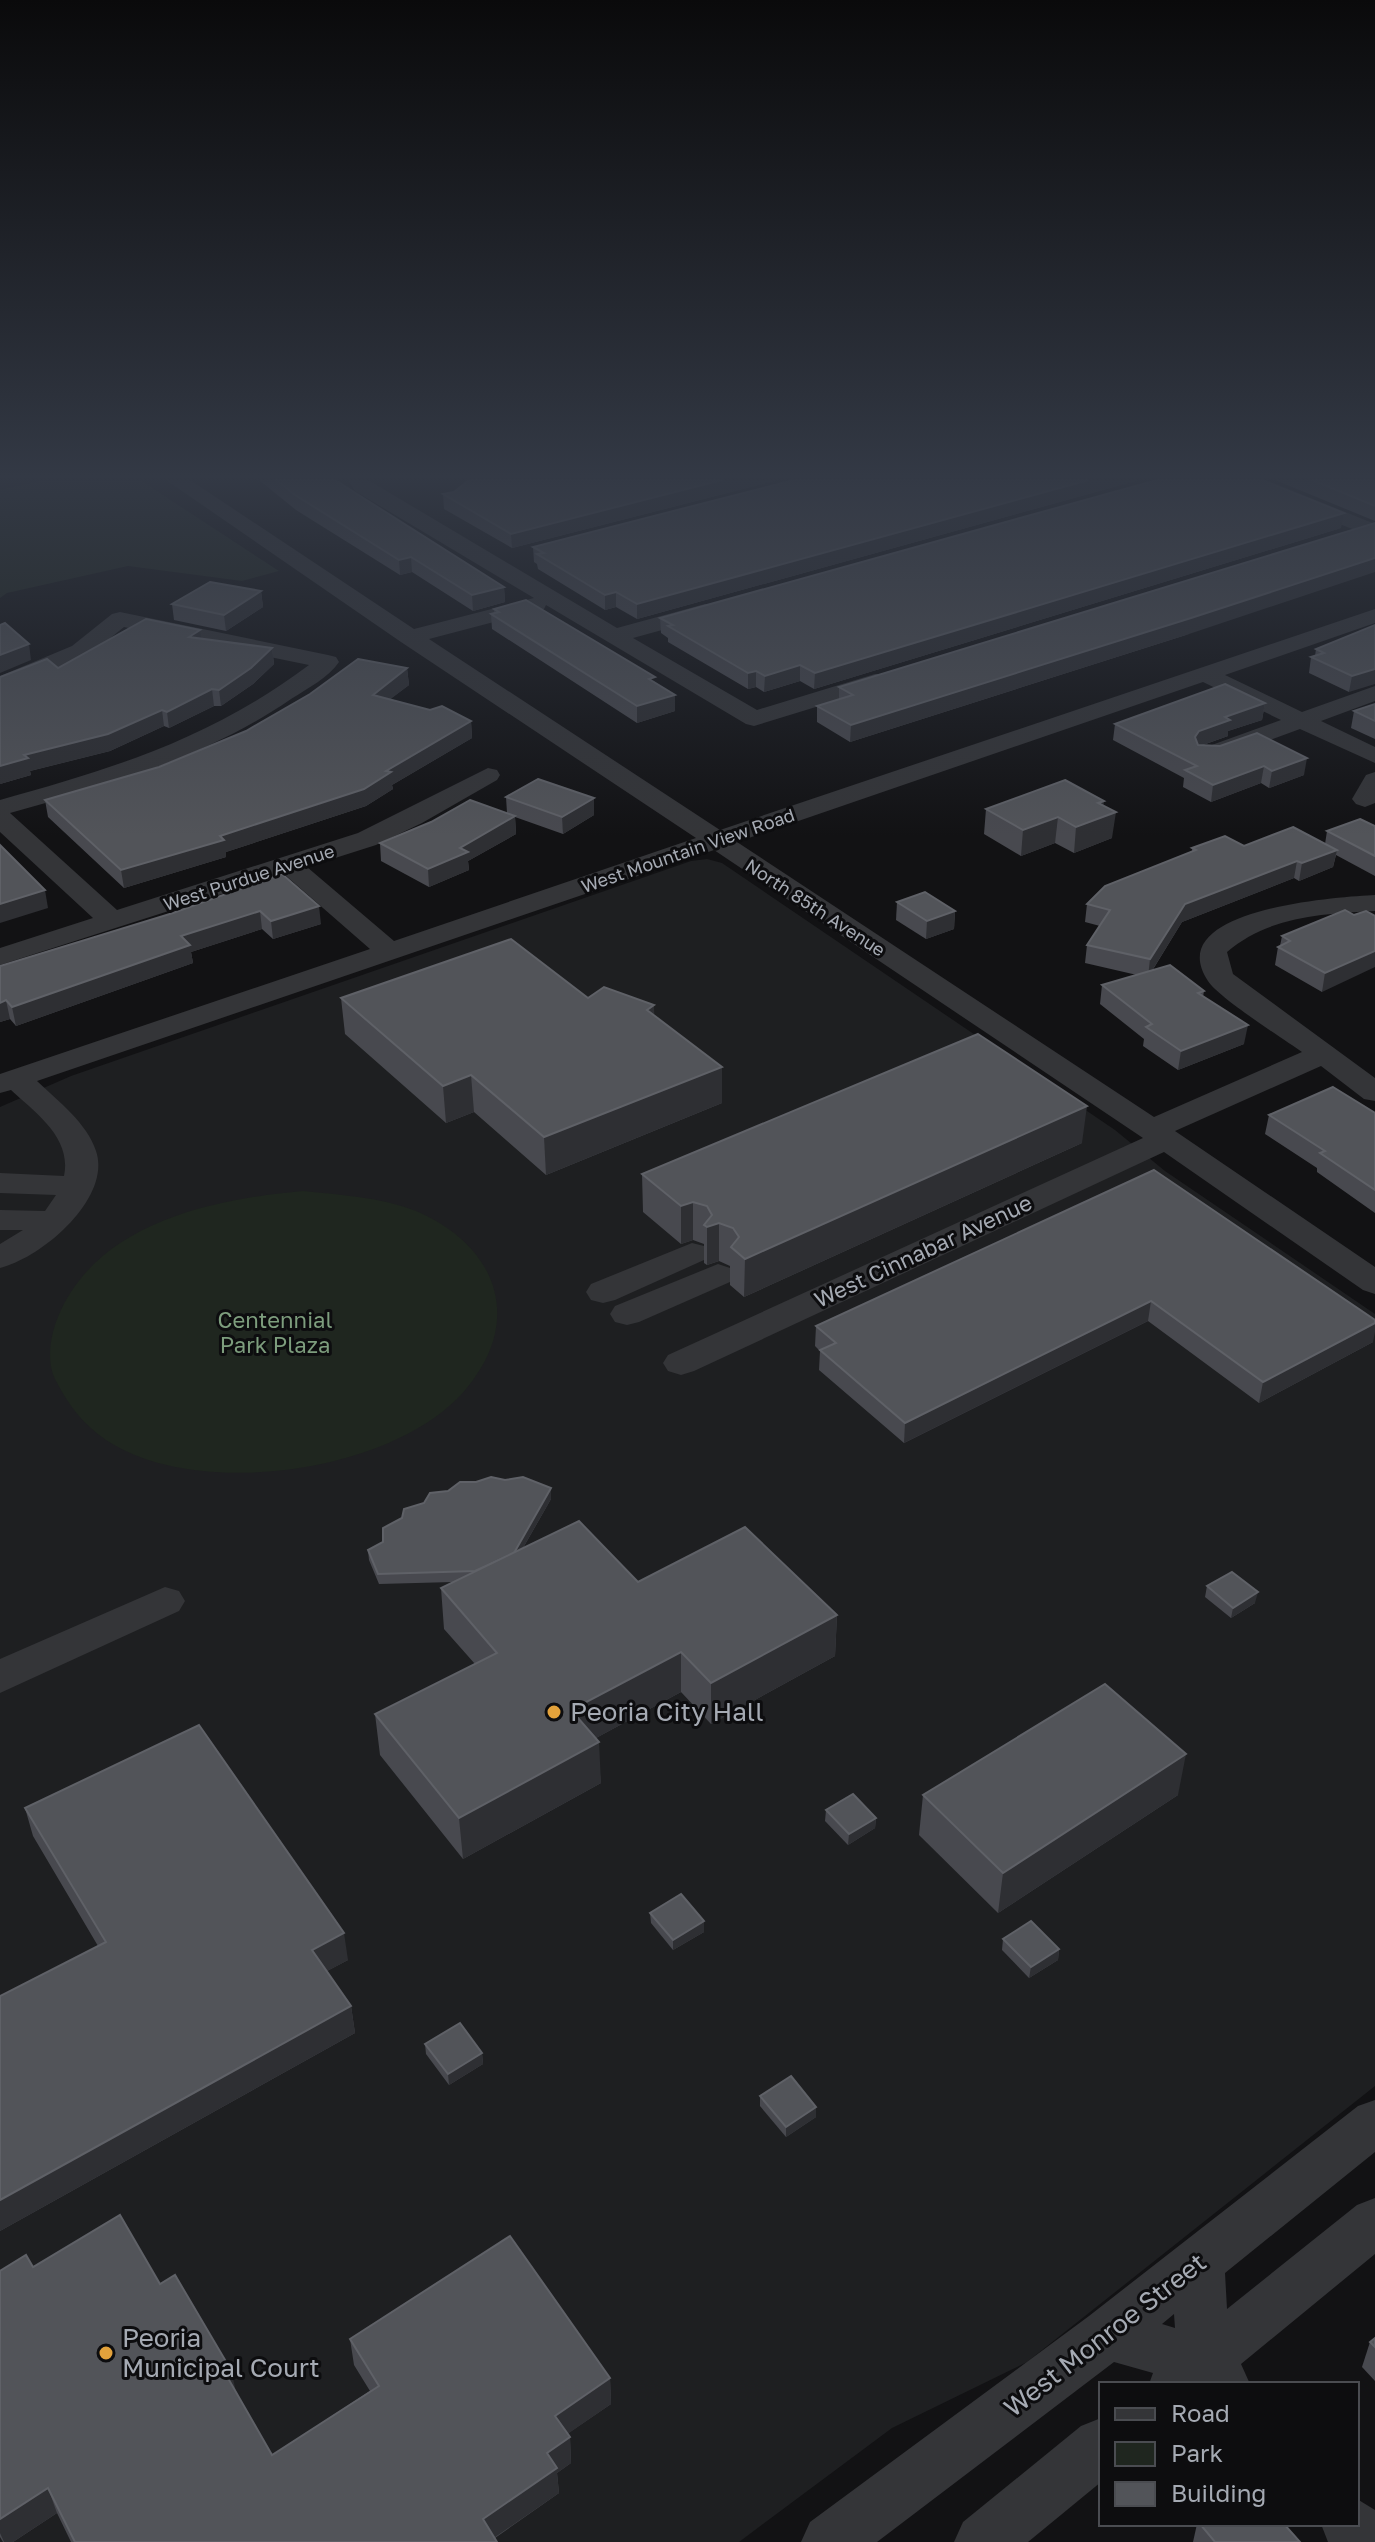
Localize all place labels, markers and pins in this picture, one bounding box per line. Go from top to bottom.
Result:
place label: Peoria City Hall [570,1696,763,1727]
marker: Peoria City Hall [545,1703,563,1721]
place label: Peoria Municipal Court [122,2322,320,2383]
marker: Peoria Municipal Court [97,2344,115,2362]

